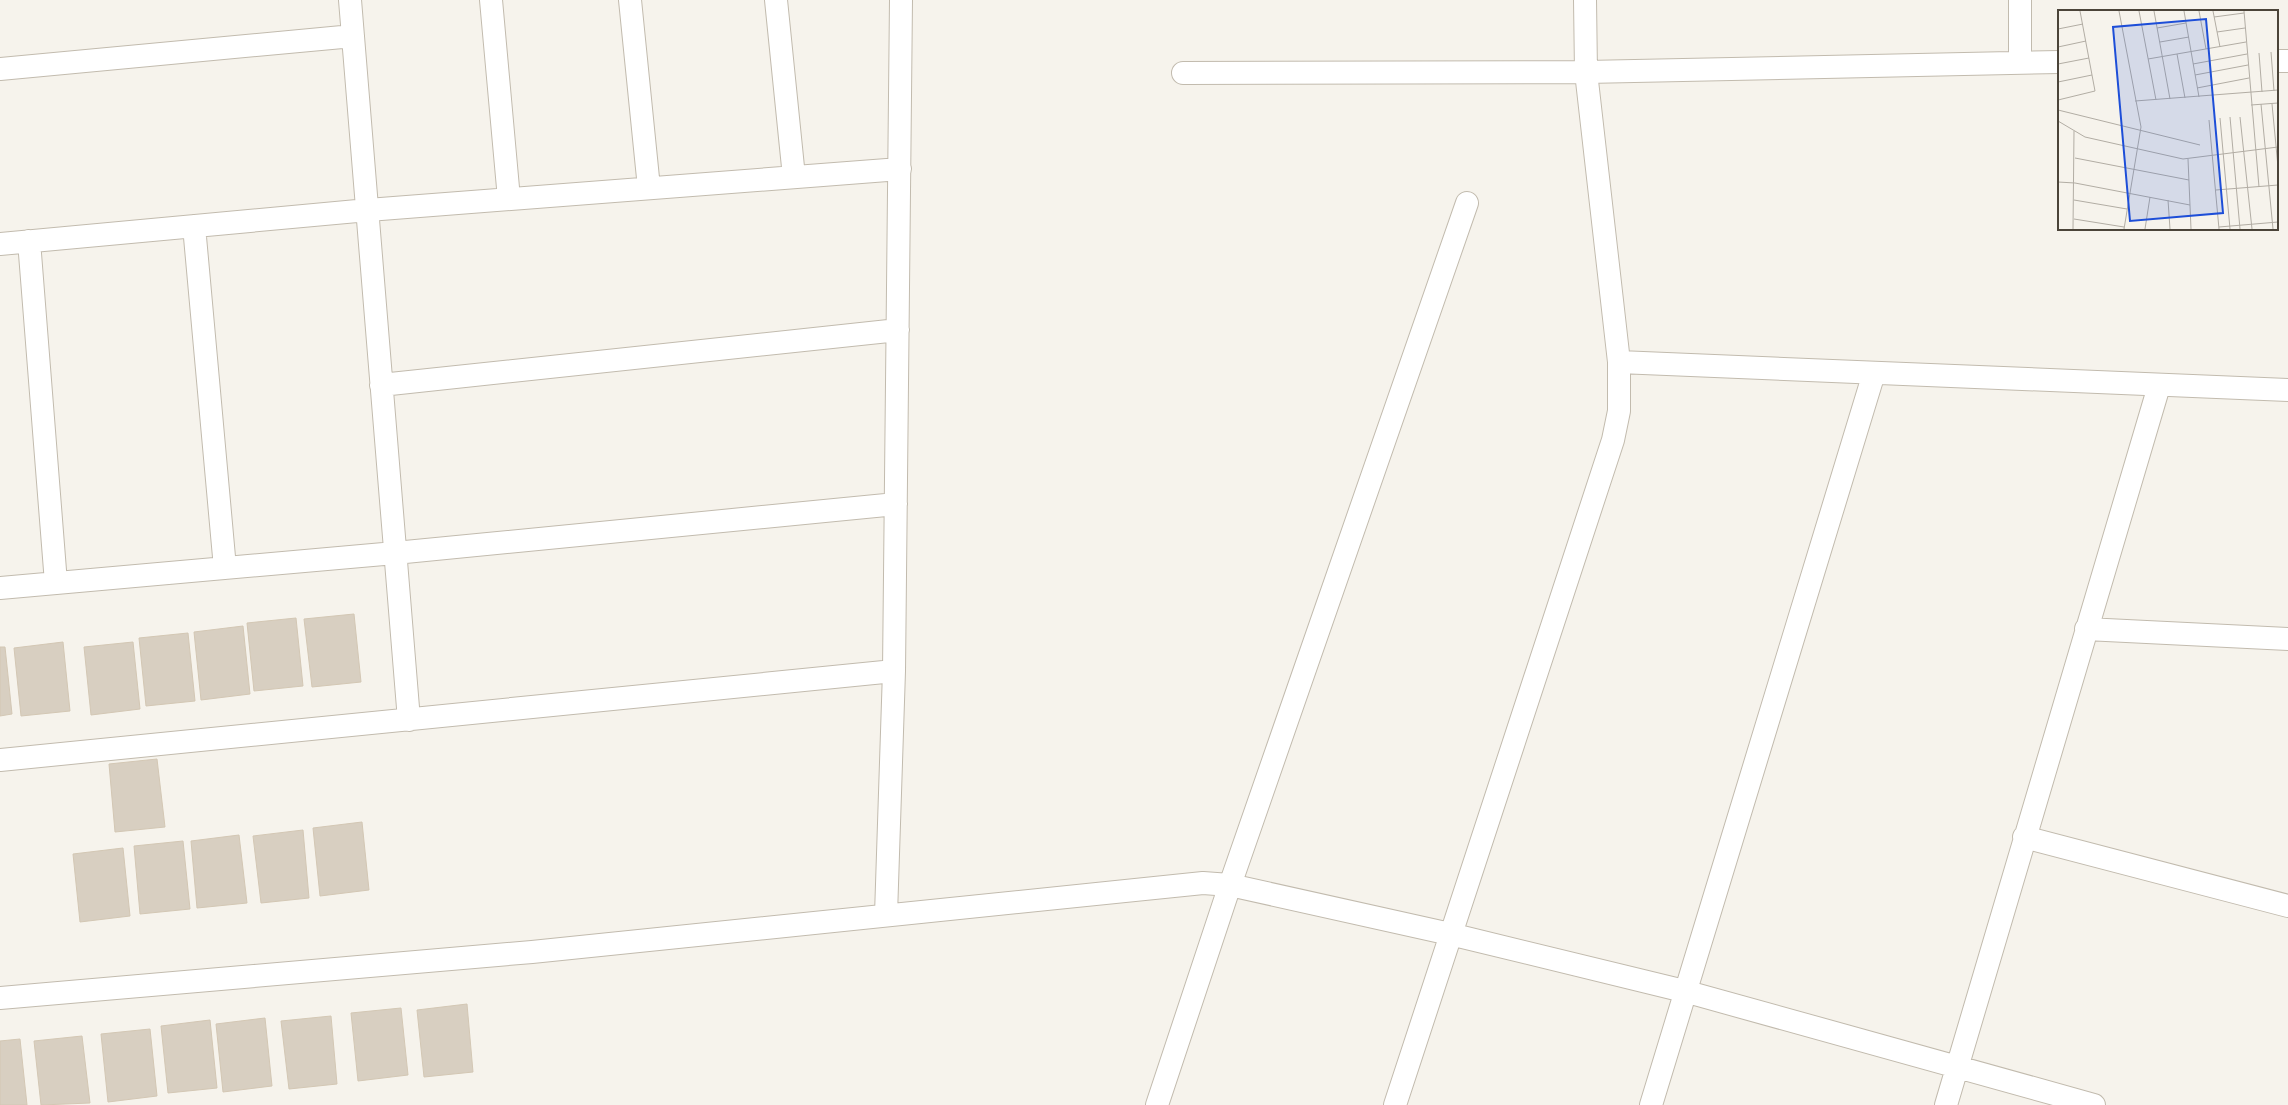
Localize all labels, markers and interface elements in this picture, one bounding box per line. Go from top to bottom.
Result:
inset map [2058,10,2278,230]

